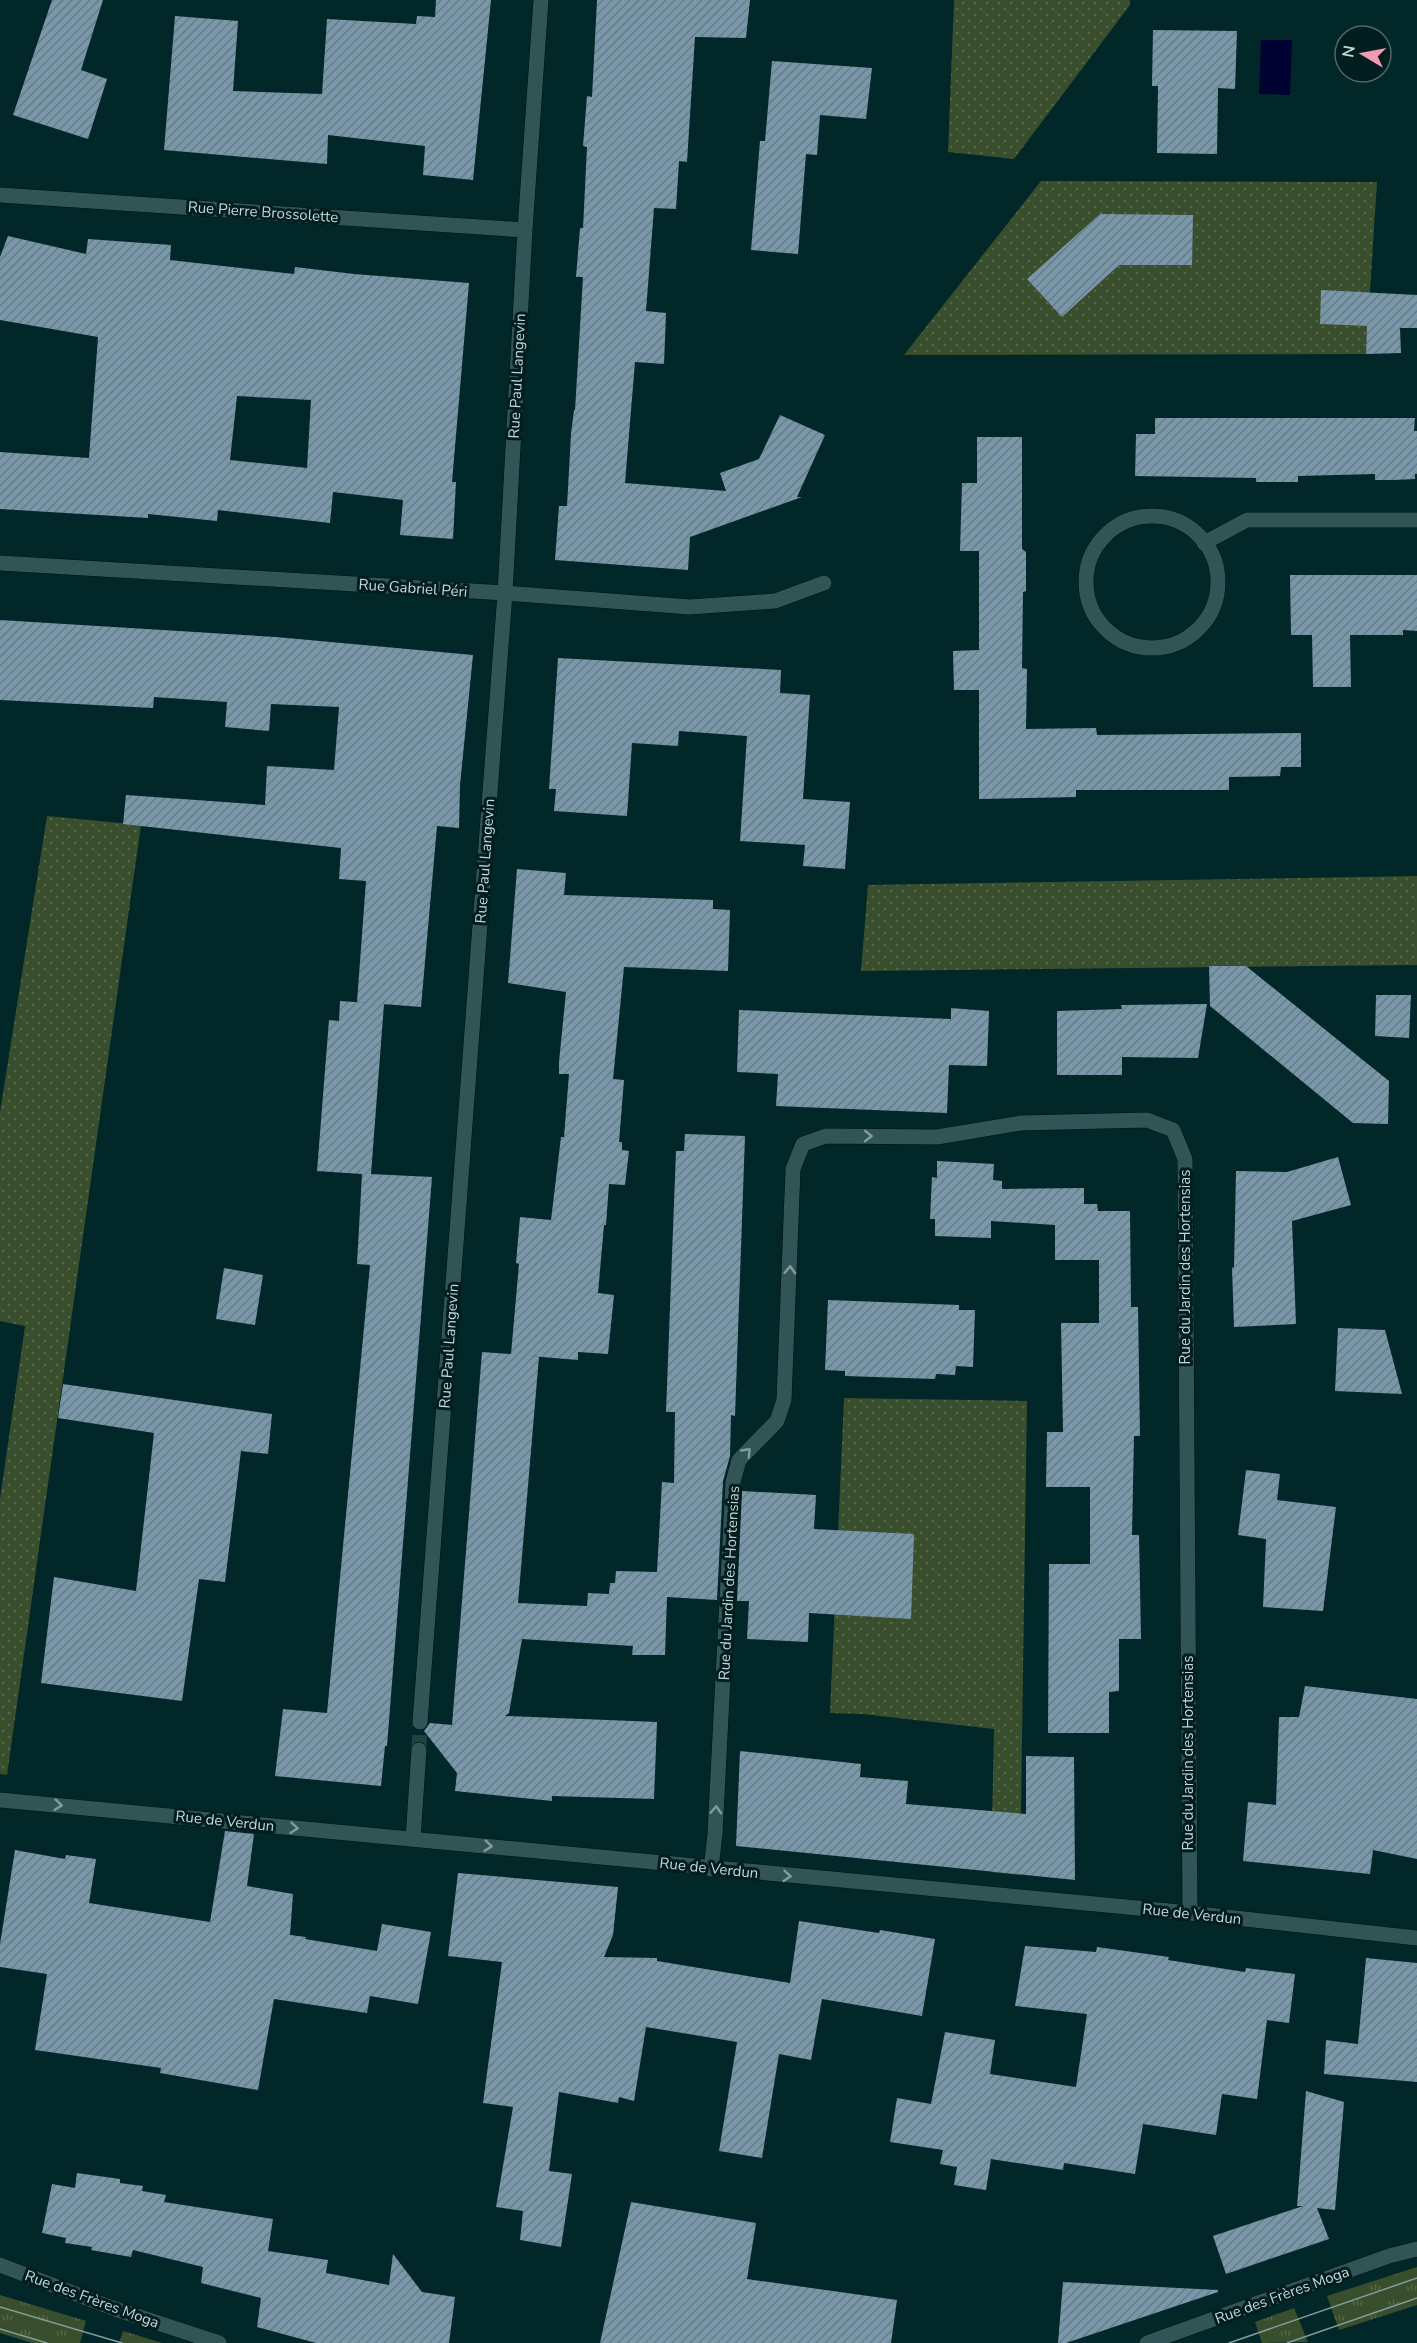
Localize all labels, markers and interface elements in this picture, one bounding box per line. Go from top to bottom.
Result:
north arrow [1333,24,1393,84]
text: N [1337,44,1361,59]
street label: Rue Pierre Brossolette [187,197,339,227]
street label: Rue Paul Langevin [504,313,530,439]
street label: Rue Gabriel Péri [358,574,468,602]
street label: Rue Paul Langevin [471,798,499,924]
one-way arrow [864,1130,873,1142]
street label: Rue du Jardin des Hortensias [1175,1170,1195,1364]
one-way arrow [783,1266,796,1275]
street label: Rue Paul Langevin [435,1283,463,1409]
one-way arrow [740,1448,751,1459]
street label: Rue du Jardin des Hortensias [714,1485,744,1681]
street label: Rue du Jardin des Hortensias [1178,1656,1198,1850]
one-way arrow [54,1798,63,1811]
street label: Rue de Verdun [175,1806,275,1836]
one-way arrow [709,1806,722,1815]
one-way arrow [290,1821,299,1834]
one-way arrow [484,1839,493,1852]
street label: Rue de Verdun [659,1853,759,1883]
one-way arrow [782,1869,791,1882]
street label: Rue de Verdun [1142,1899,1242,1929]
street label: Rue des Frères Moga [1212,2261,1352,2329]
street label: Rue des Frères Moga [22,2265,162,2333]

